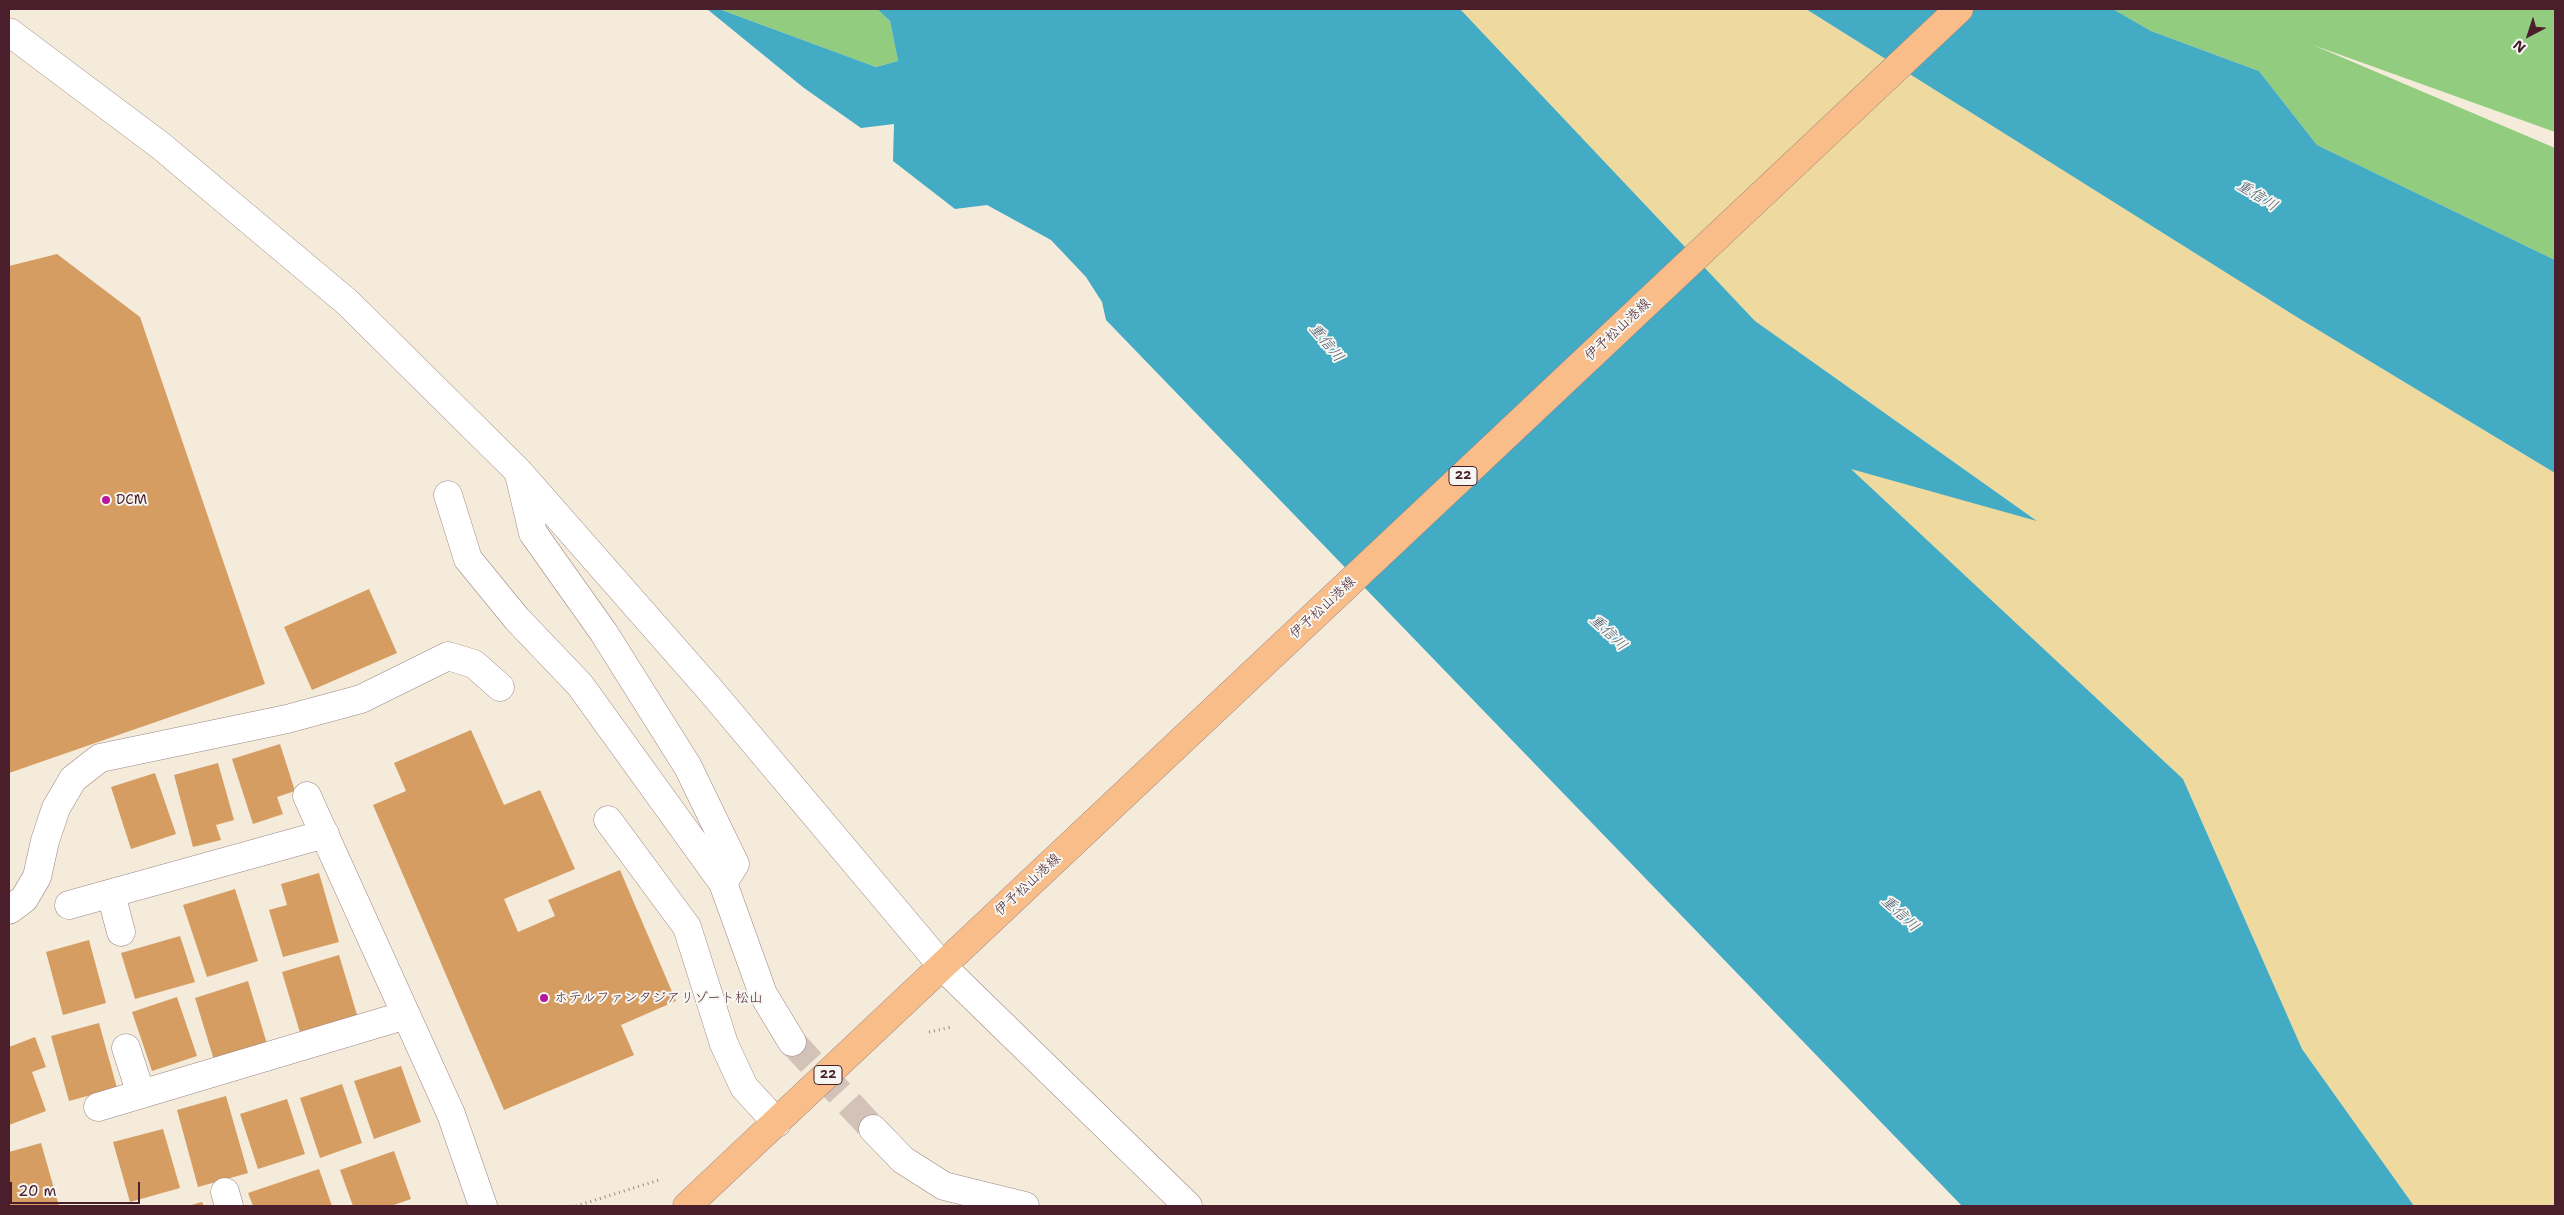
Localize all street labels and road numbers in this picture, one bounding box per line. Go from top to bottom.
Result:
street label: 伊予松山港線 [1582,295,1654,365]
road number: 22 [1449,466,1477,486]
street label: 伊予松山港線 [1287,573,1359,643]
street label: 伊予松山港線 [992,850,1064,920]
road number: 22 [814,1066,842,1084]

